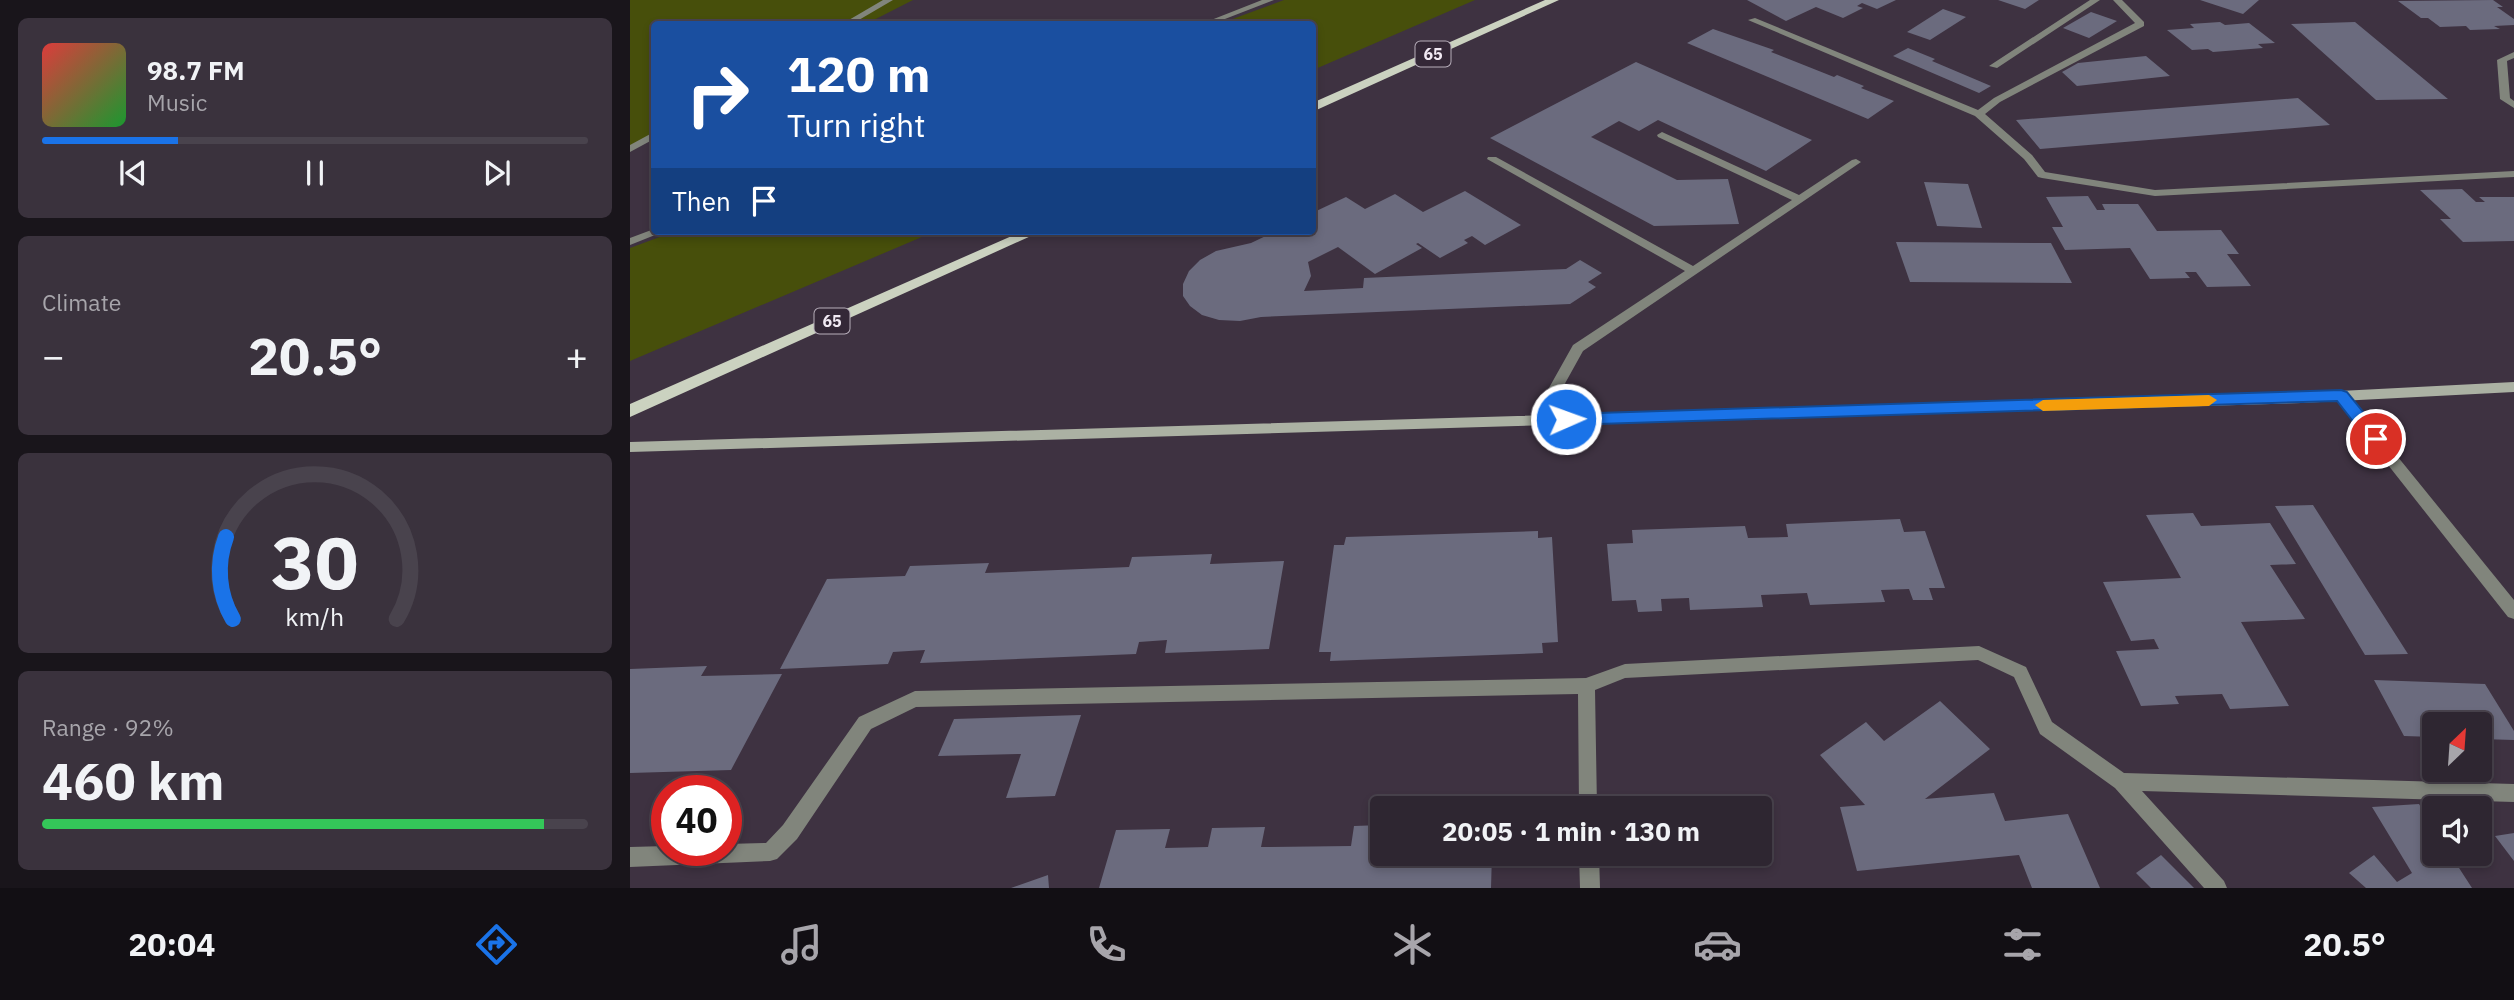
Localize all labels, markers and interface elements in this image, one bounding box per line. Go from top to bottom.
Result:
text: 120 m [787,42,931,105]
road number: 65 [1416,42,1450,66]
icon: right [672,49,763,140]
text: 98.7 FM [147,53,245,87]
text: Music [147,87,207,117]
text: Turn right [787,104,925,146]
icon: previous [114,154,152,192]
icon: pause [296,154,334,192]
icon: next [478,154,516,192]
icon: arrive [745,182,783,220]
text: Then [672,184,731,218]
text: Climate [42,287,121,317]
road number: 65 [814,308,850,334]
text: 20.5° [248,322,382,389]
text: − [42,331,65,380]
text: + [565,331,588,380]
position arrow [1529,382,1603,456]
pin [2346,409,2406,469]
icon: arrive [2357,420,2395,458]
text: 30 [271,514,359,609]
text: km/h [286,600,344,633]
text: Range · 92% [42,712,174,742]
north arrow [2422,712,2492,782]
map controls [2422,712,2492,866]
text: 460 km [42,747,224,814]
speed limit sign: 40 [651,775,742,866]
button: sound [2422,796,2492,866]
text: 20:05 · 1 min · 130 m [1442,814,1700,848]
icon: directions [472,920,521,969]
icon: music [777,920,826,969]
icon: phone [1082,920,1131,969]
icon: climate [1388,920,1437,969]
icon: car [1693,920,1742,969]
icon: filters [1998,920,2047,969]
text: 20:04 [128,923,216,965]
text: 20.5° [2303,923,2386,965]

